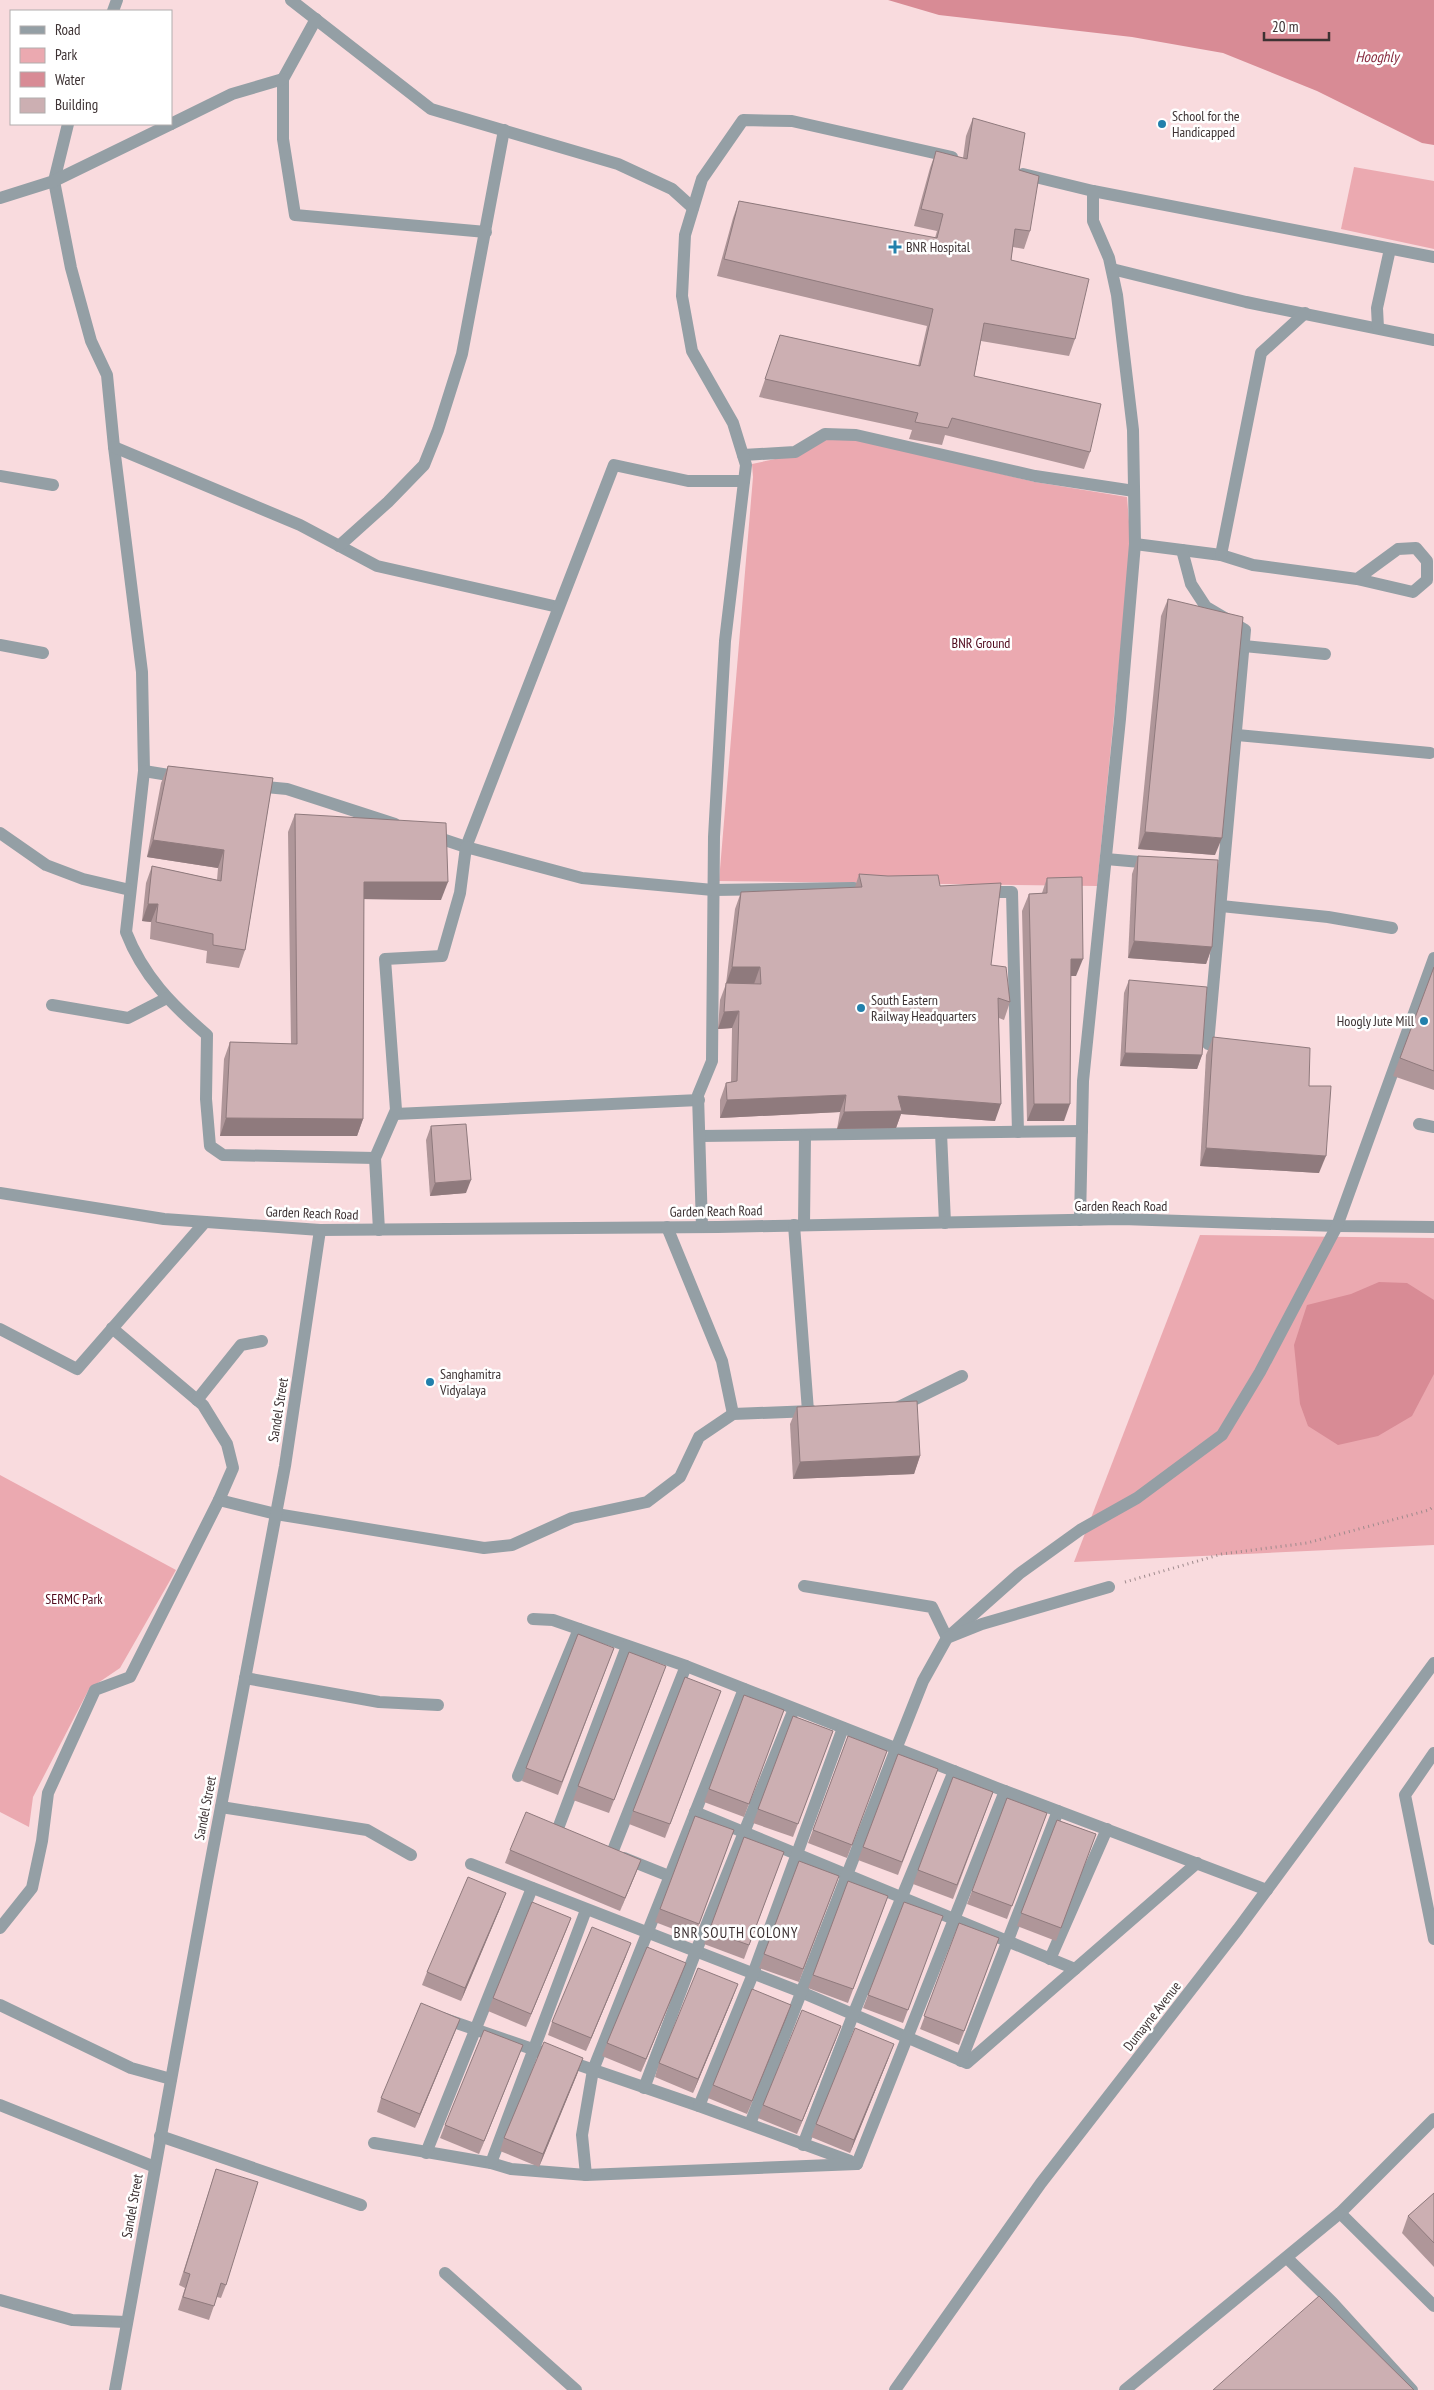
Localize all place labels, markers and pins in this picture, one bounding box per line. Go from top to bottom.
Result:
place label: School for the Handicapped [1172,107,1240,141]
marker: School for the Handicapped [1156,118,1168,130]
place label: BNR Hospital [906,238,971,256]
marker: BNR Hospital [888,240,902,254]
place label: South Eastern Railway Headquarters [871,991,977,1025]
marker: South Eastern Railway Headquarters [855,1002,867,1014]
place label: Hoogly Jute Mill [1337,1012,1415,1030]
marker: Hoogly Jute Mill [1418,1015,1430,1027]
place label: Sanghamitra Vidyalaya [439,1365,501,1399]
marker: Sanghamitra Vidyalaya [424,1376,436,1388]

